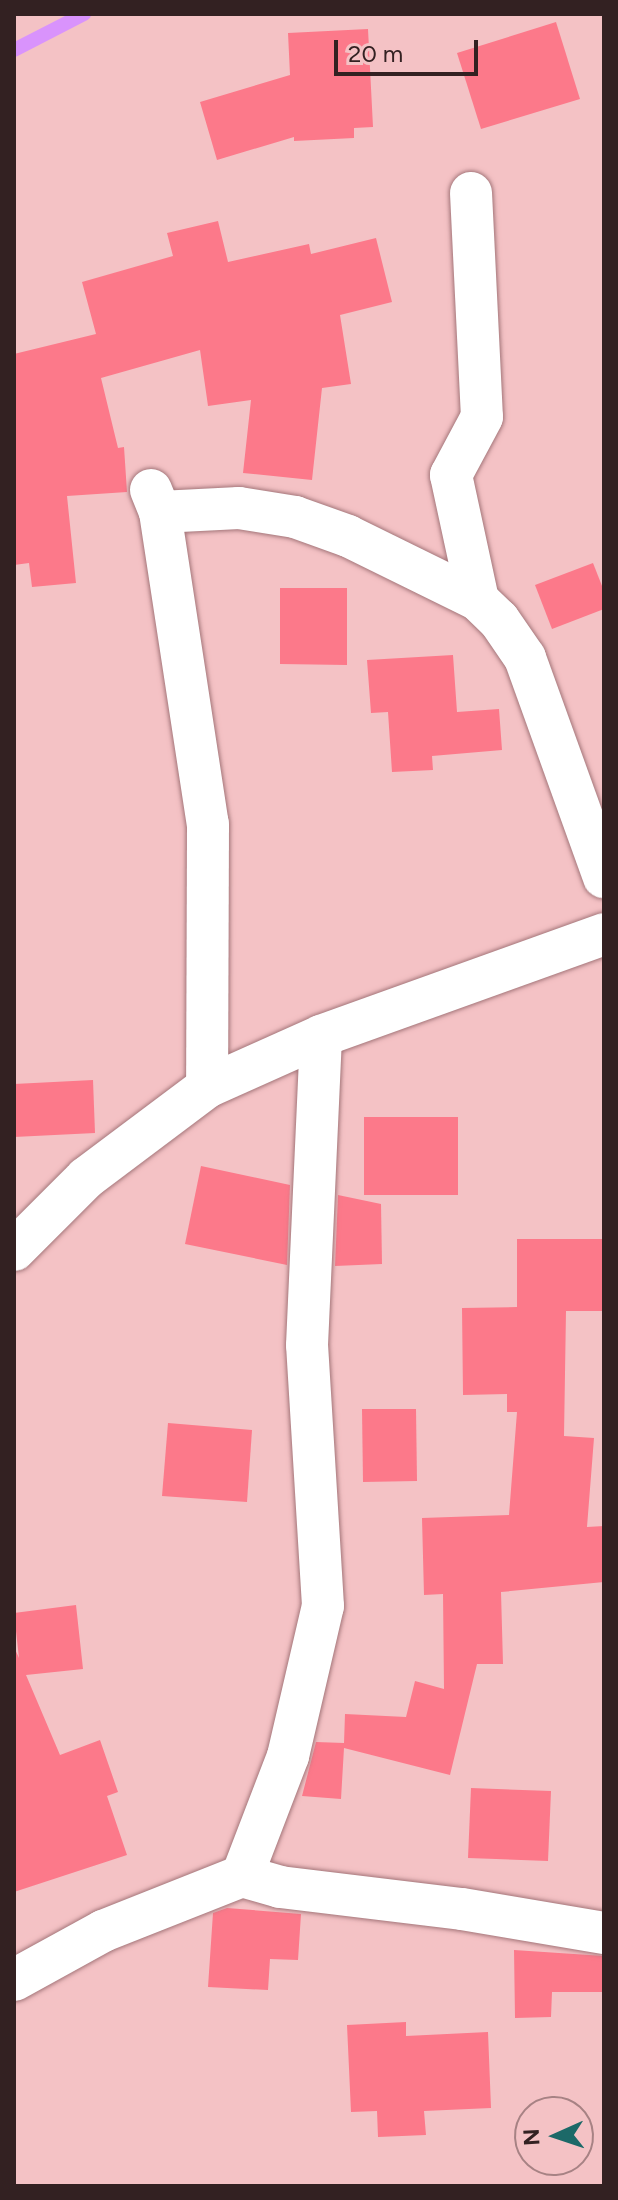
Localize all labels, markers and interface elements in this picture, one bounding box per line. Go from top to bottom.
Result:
scale bar [338,24,482,74]
text: 20 m [348,39,403,68]
north arrow [514,2096,594,2176]
text: N [518,2128,545,2146]

